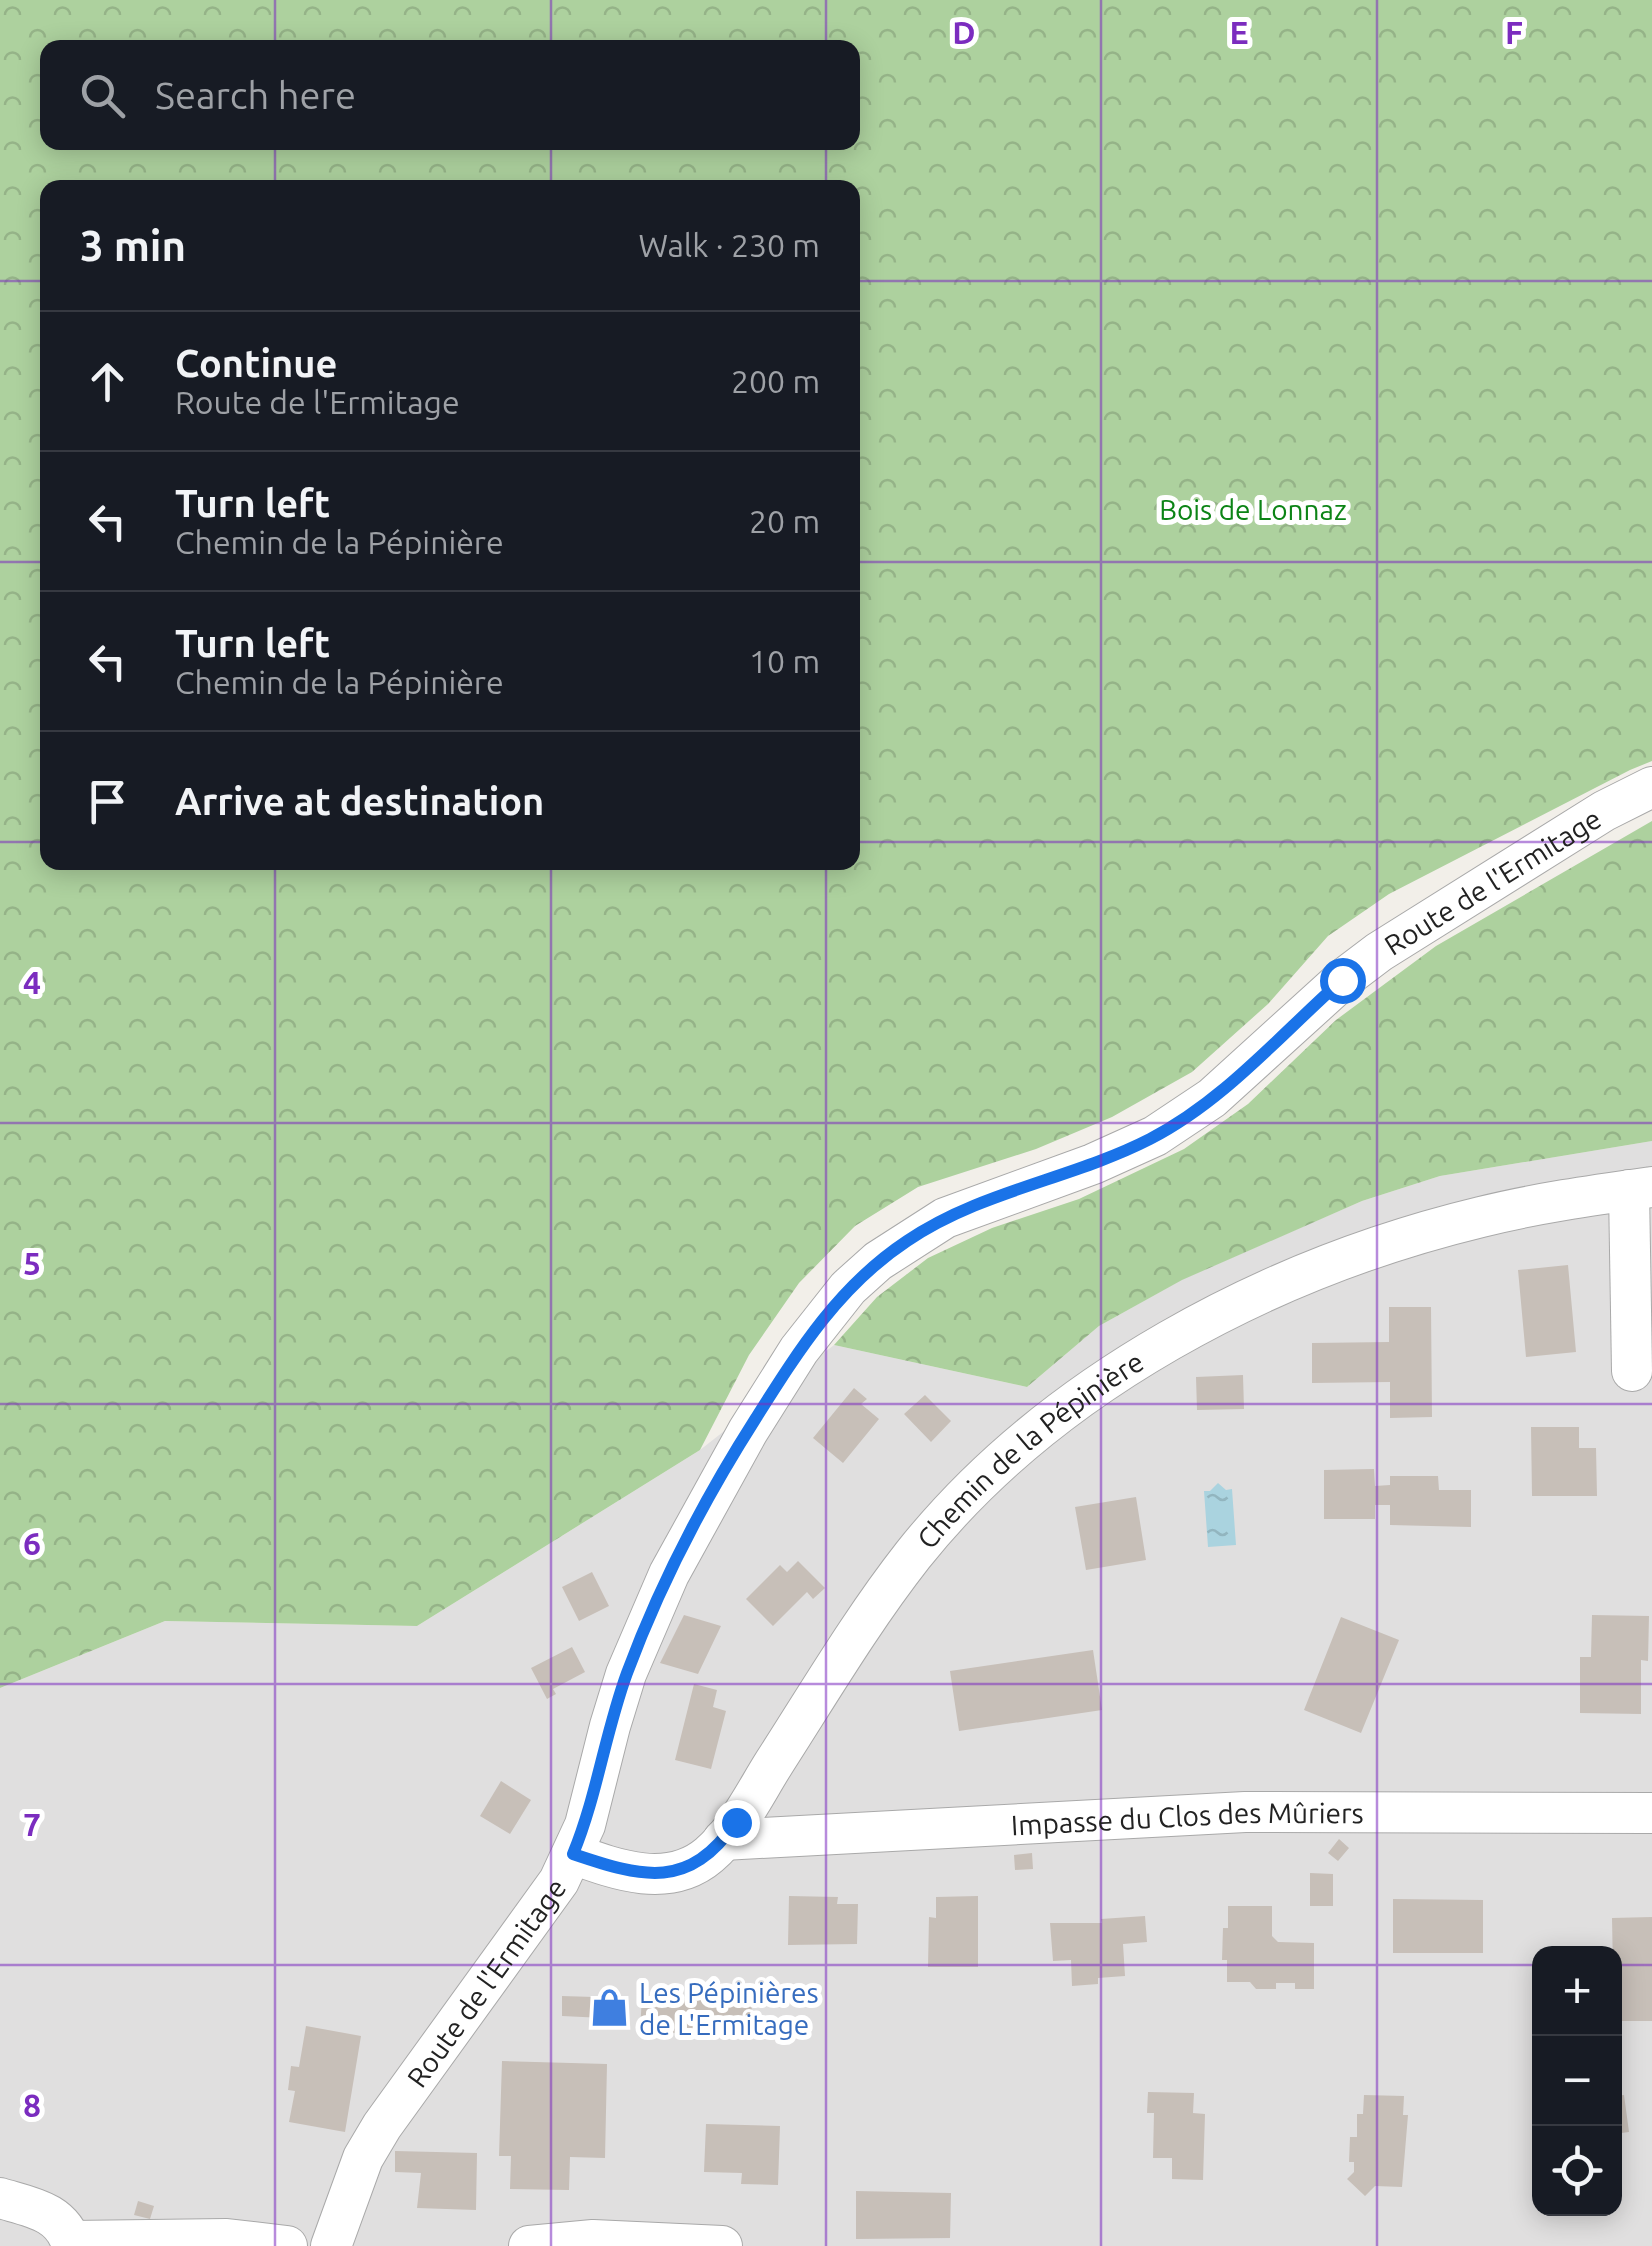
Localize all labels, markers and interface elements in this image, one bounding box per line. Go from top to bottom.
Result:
text: D [952,14,976,50]
text: E [1229,14,1249,50]
text: F [1505,14,1523,50]
search box [40,40,860,150]
icon: search [75,68,130,123]
text: Search here [155,74,356,116]
text: 3 min [80,222,186,269]
text: Walk · 230 m [638,227,820,263]
text: Continue [175,342,337,384]
icon: ahead [80,354,135,409]
text: 200 m [731,363,820,399]
text: Route de l'Ermitage [175,384,460,420]
text: Turn left [175,482,330,524]
icon: left [80,494,135,549]
park label: Bois de Lonnaz [1159,494,1347,525]
text: 20 m [749,503,820,539]
text: Chemin de la Pépinière [175,524,504,560]
text: Turn left [175,622,330,664]
icon: left [80,634,135,689]
text: 10 m [749,643,820,679]
text: Chemin de la Pépinière [175,664,504,700]
icon: arrive [80,774,135,829]
text: Arrive at destination [175,780,544,822]
street label: Route de l'Ermitage [1378,802,1606,960]
route start [1320,958,1366,1004]
text: 4 [23,964,41,1000]
text: 5 [23,1245,41,1281]
street label: Chemin de la Pépinière [910,1345,1148,1554]
text: 6 [23,1525,41,1561]
street label: Impasse du Clos des Mûriers [1010,1796,1364,1840]
route end [714,1800,760,1846]
text: 7 [23,1806,41,1842]
street label: Route de l'Ermitage [400,1872,571,2093]
map controls [1532,1946,1622,2216]
button: + [1532,1946,1622,2036]
place label: Les Pépinières de L'Ermitage [639,1977,819,2040]
shop icon: Les Pépinières de L'Ermitage [588,1987,630,2029]
button: − [1532,2036,1622,2126]
text: 8 [23,2087,41,2123]
button: locate [1532,2126,1622,2216]

